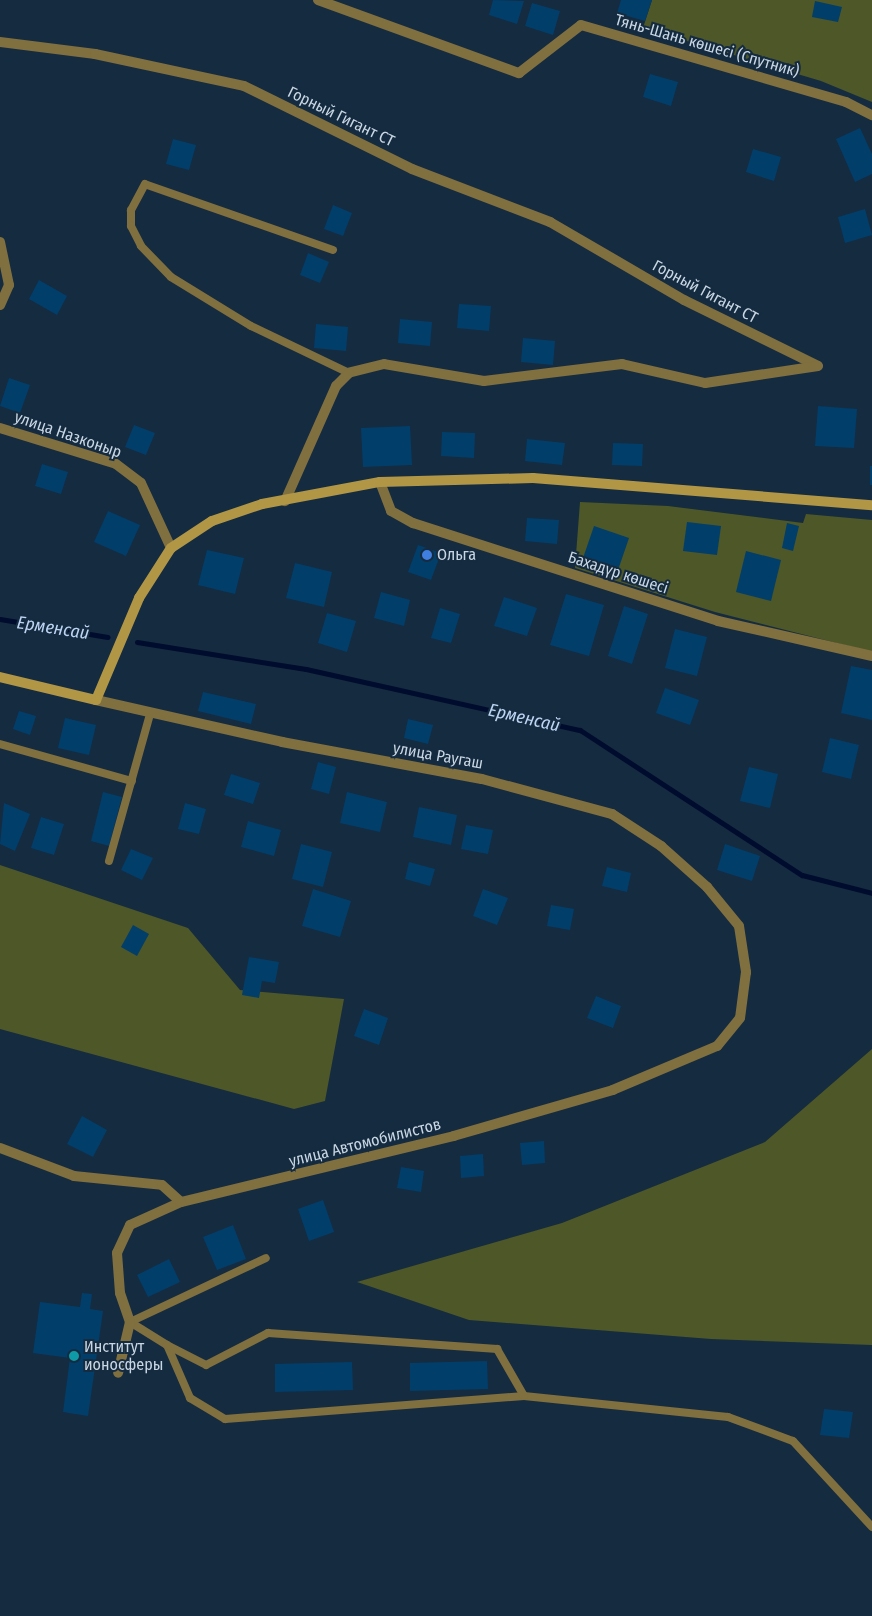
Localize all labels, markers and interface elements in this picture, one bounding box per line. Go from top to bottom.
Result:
street label: Тянь-Шань көшесі (Спутник) [613,10,801,82]
street label: Горный Гигант СТ [284,83,398,151]
street label: Горный Гигант СТ [649,256,761,328]
street label: улица Назконыр [12,408,124,462]
place label: Ольга [437,545,476,565]
street label: Бахадүр көшесі [565,548,671,598]
marker: Ольга [421,549,433,561]
water label: Ерменсай [15,612,91,644]
water label: Ерменсай [486,699,562,737]
street label: улица Раугаш [392,739,484,773]
street label: улица Автомобилистов [287,1115,443,1171]
place label: Институт ионосферы [84,1337,163,1375]
marker: Институт ионосферы [68,1350,80,1362]

